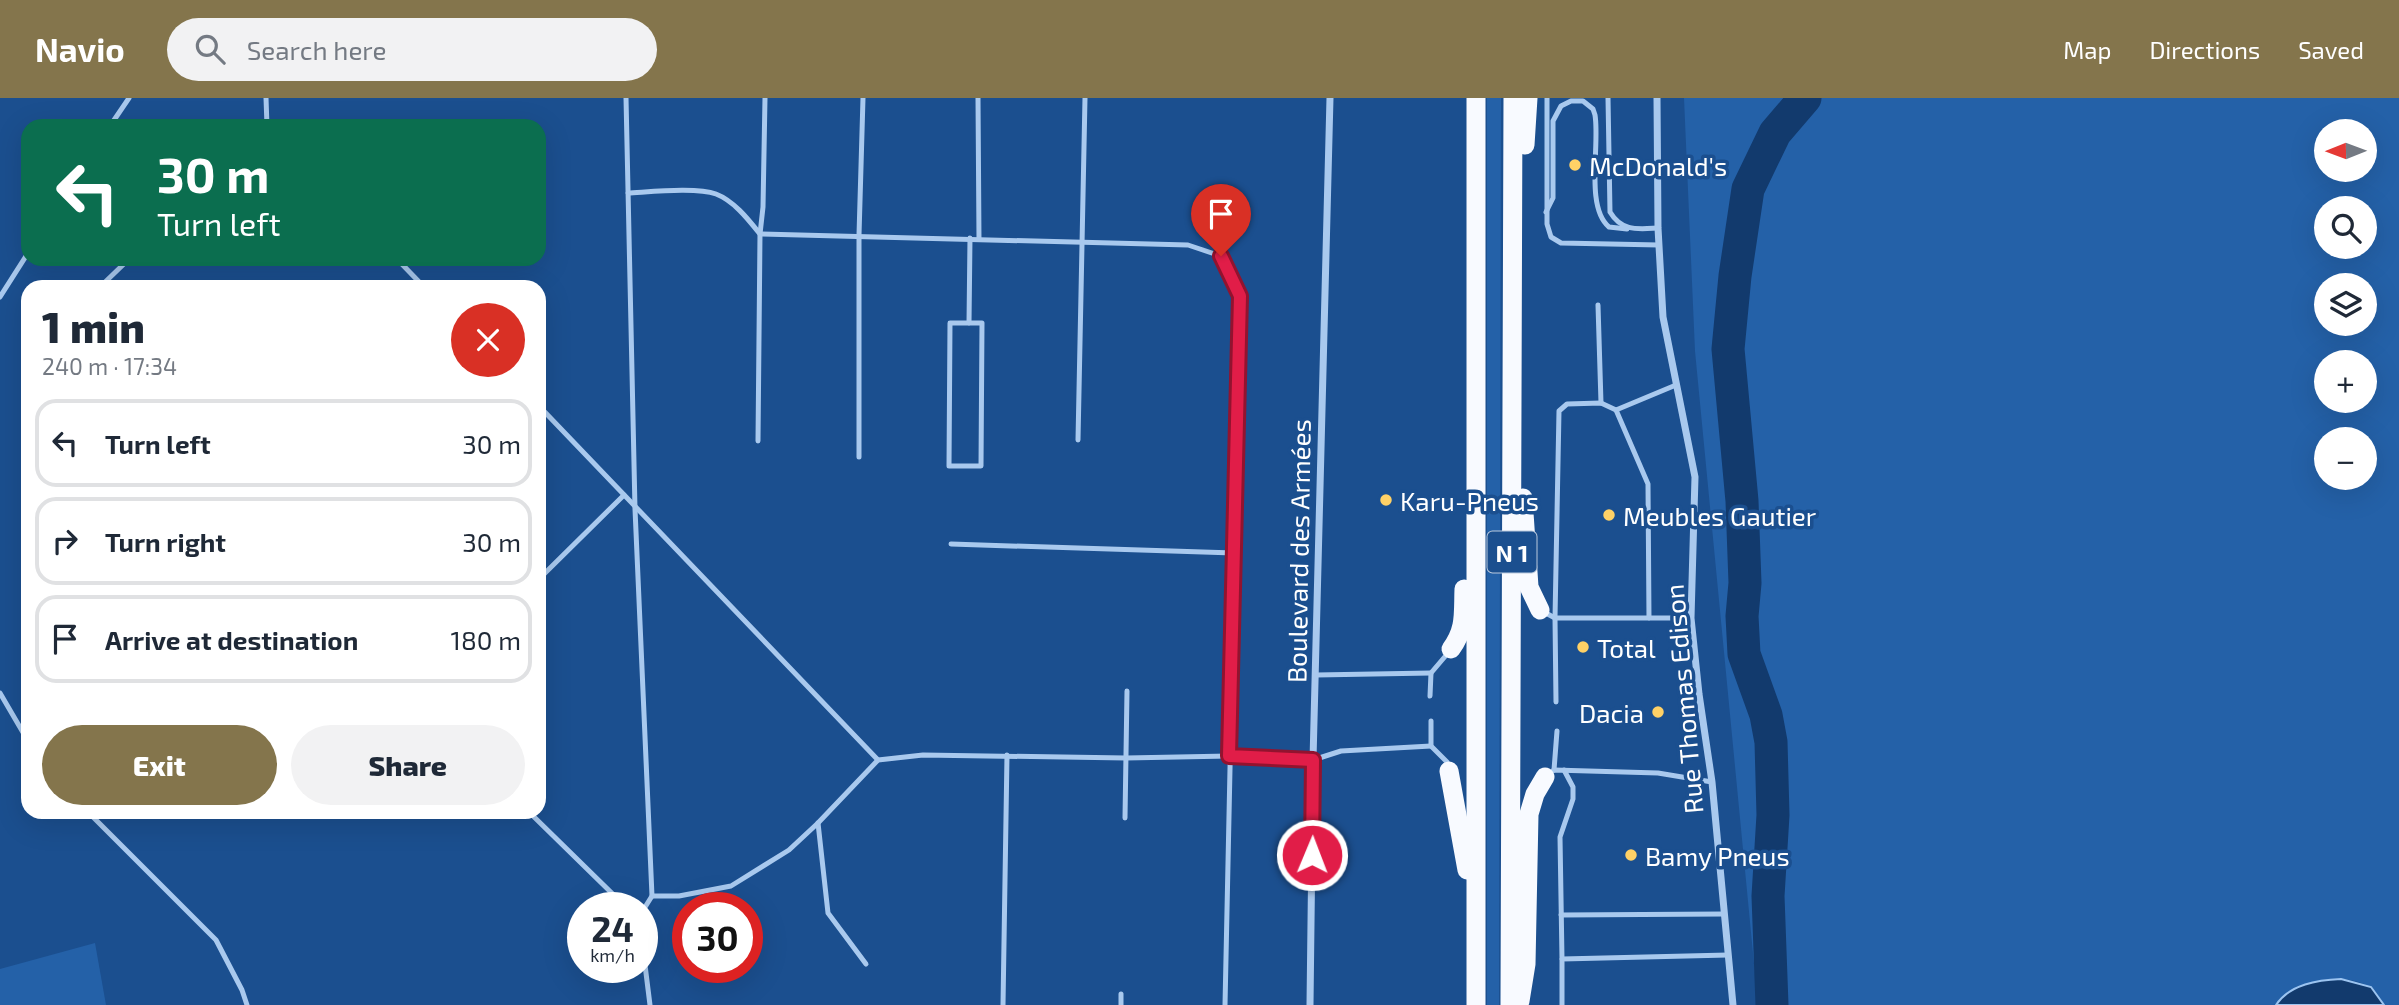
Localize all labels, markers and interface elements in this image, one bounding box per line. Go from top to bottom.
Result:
search box [167,18,657,81]
text: Navio [35,29,125,69]
icon: search [191,30,229,68]
text: Search here [247,34,386,65]
text: Map [2063,35,2111,64]
text: Directions [2149,35,2260,64]
text: Saved [2298,35,2364,64]
north arrow [2314,119,2376,182]
map controls [2314,119,2377,490]
text: 30 m [157,144,269,203]
icon: left [42,147,133,238]
place label: McDonald's [1589,150,1727,181]
marker: McDonald's [1567,157,1583,173]
pin [1191,184,1251,256]
icon: arrive [1202,195,1240,233]
button: search [2314,196,2377,259]
text: Turn left [157,204,281,242]
button: layers [2314,273,2377,336]
text: 1 min [42,301,145,351]
button: close [451,303,525,377]
button: + [2314,350,2377,413]
text: 240 m · 17:34 [42,352,177,380]
street label: Boulevard des Armées [1280,419,1316,683]
icon: left [46,424,84,462]
button: − [2314,427,2377,490]
text: Turn left [105,428,211,459]
text: 30 m [462,428,521,459]
place label: Karu-Pneus [1400,485,1539,516]
marker: Karu-Pneus [1378,492,1394,508]
place label: Meubles Gautier [1623,500,1816,531]
marker: Meubles Gautier [1601,507,1617,523]
icon: right [46,522,84,560]
text: Turn right [105,526,226,557]
text: 30 m [462,526,521,557]
road number: N 1 [1488,532,1536,573]
street label: Rue Thomas Edison [1658,583,1708,815]
icon: arrive [46,620,84,658]
text: Arrive at destination [105,624,358,655]
text: 180 m [451,624,521,655]
place label: Total [1597,632,1656,663]
marker: Total [1575,639,1591,655]
place label: Dacia [1579,697,1644,728]
marker: Dacia [1650,704,1666,720]
button: Exit [42,725,277,805]
button: Share [291,725,525,805]
position arrow [1275,818,1349,892]
place label: Bamy Pneus [1645,840,1790,871]
marker: Bamy Pneus [1623,847,1639,863]
speed limit sign: 30 [672,892,763,983]
text: 24 [591,907,634,949]
text: km/h [590,944,635,966]

